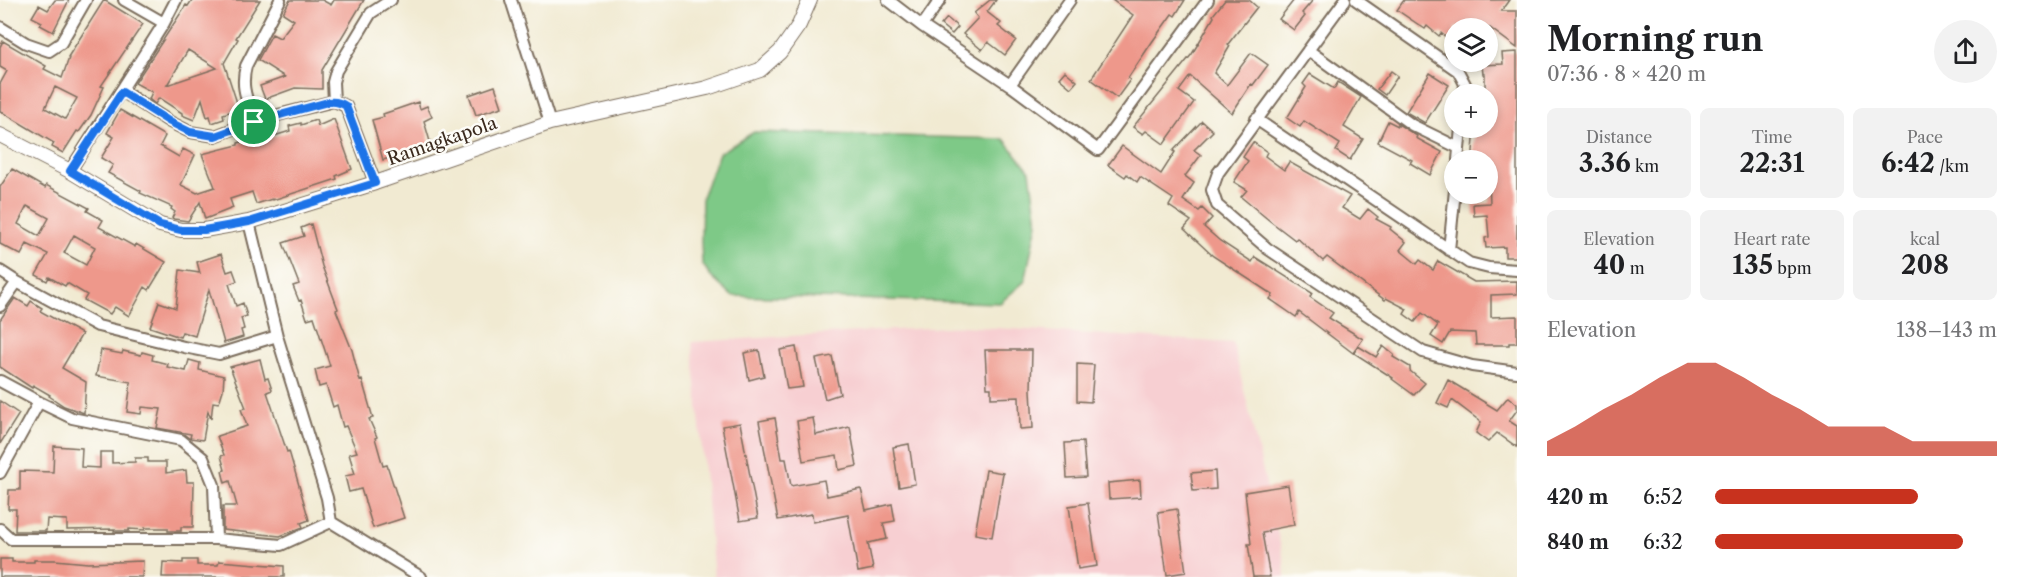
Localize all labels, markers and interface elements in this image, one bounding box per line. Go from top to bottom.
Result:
map controls [1444,18,1498,204]
button: layers [1444,18,1498,72]
text: Morning run [1547,19,1763,60]
button: share [1934,20,1997,83]
text: 07:36 · 8 × 420 m [1547,62,1706,86]
button: + [1444,84,1498,138]
pin [228,96,279,147]
icon: arrive [237,105,270,138]
street label: Ramagkapola [384,112,500,170]
text: Distance [1586,127,1652,147]
text: Time [1752,127,1792,147]
text: Pace [1907,127,1943,147]
text: 3.36 [1579,147,1631,179]
text: 22:31 [1740,147,1804,179]
text: 6:42 [1881,147,1935,179]
button: − [1444,150,1498,204]
text: km [1631,156,1659,176]
text: /km [1935,156,1969,176]
text: Elevation [1583,229,1655,249]
text: Heart rate [1733,229,1811,249]
text: kcal [1910,229,1940,249]
text: 40 [1593,249,1625,281]
text: 135 [1732,249,1773,281]
text: 208 [1901,249,1949,281]
text: m [1625,258,1645,278]
text: bpm [1773,258,1812,278]
text: Elevation [1547,318,1636,342]
text: 138–143 m [1896,318,1997,342]
text: 420 m [1547,485,1608,509]
text: 6:52 [1643,485,1683,509]
text: 840 m [1547,530,1609,554]
text: 6:32 [1643,530,1683,554]

